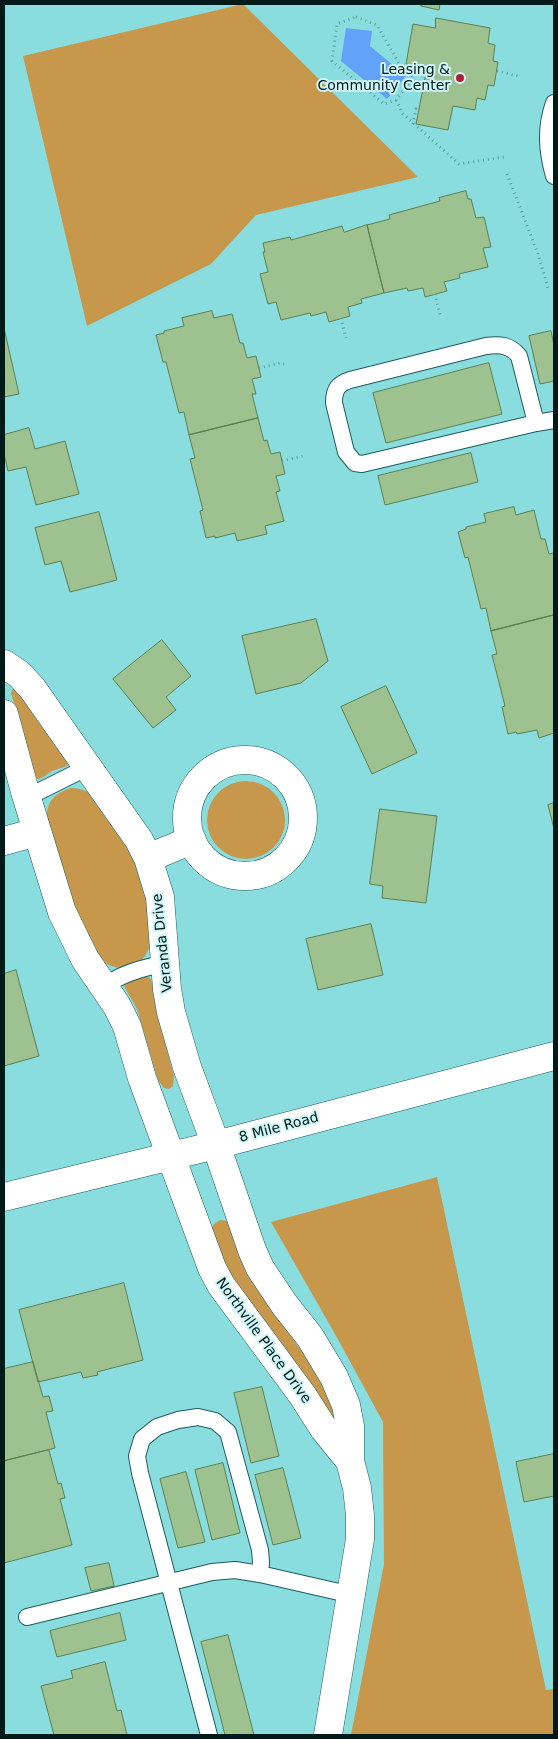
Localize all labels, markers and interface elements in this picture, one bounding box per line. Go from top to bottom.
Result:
place label: Leasing & Community Center [317,62,450,94]
marker: Leasing & Community Center [454,72,466,84]
street label: Veranda Drive [149,893,177,993]
street label: 8 Mile Road [238,1109,320,1147]
street label: Northville Place Drive [212,1275,314,1407]

